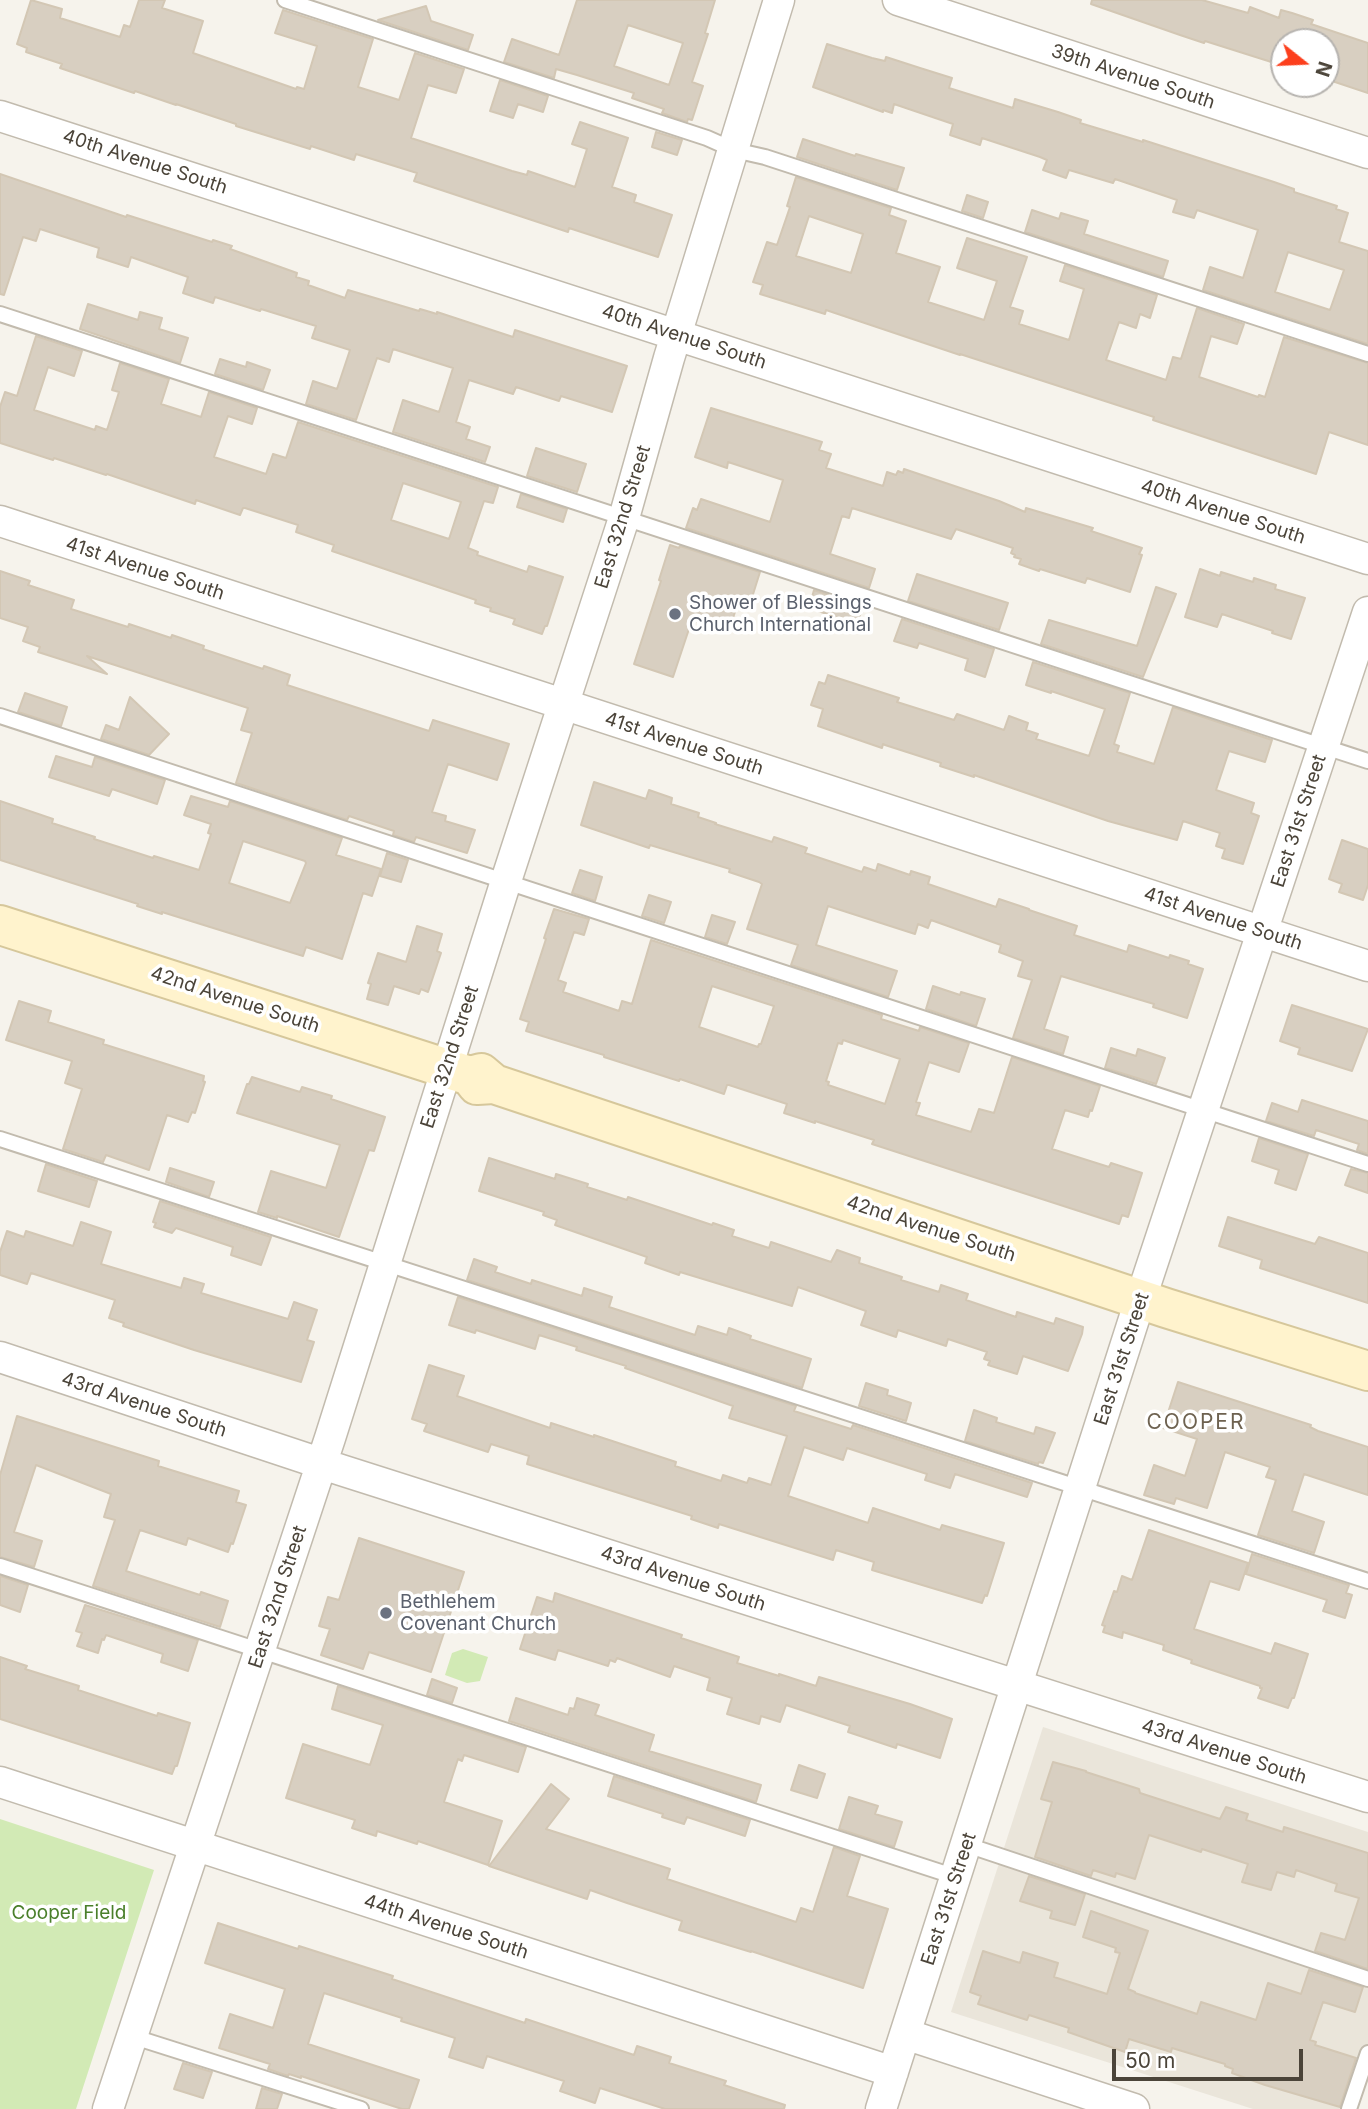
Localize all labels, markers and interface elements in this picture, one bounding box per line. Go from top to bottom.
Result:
north arrow [1270,28,1340,98]
street label: 39th Avenue South [1048,40,1218,114]
text: N [1310,59,1337,79]
street label: 40th Avenue South [60,125,230,199]
street label: 40th Avenue South [599,300,769,374]
street label: East 32nd Street [590,443,656,591]
street label: 40th Avenue South [1138,475,1308,549]
street label: 41st Avenue South [63,533,227,605]
place label: Shower of Blessings Church International [689,592,872,636]
marker: Shower of Blessings Church International [667,606,683,622]
street label: 41st Avenue South [602,708,766,780]
street label: East 31st Street [1267,752,1331,890]
street label: 41st Avenue South [1141,883,1305,955]
street label: 42nd Avenue South [148,962,322,1038]
street label: East 32nd Street [416,983,484,1131]
street label: 42nd Avenue South [844,1191,1018,1267]
street label: East 31st Street [1090,1290,1154,1428]
street label: 43rd Avenue South [59,1368,229,1442]
district label: COOPER [1147,1410,1245,1436]
street label: East 32nd Street [244,1523,312,1671]
street label: 43rd Avenue South [598,1542,768,1616]
place label: Bethlehem Covenant Church [400,1591,556,1635]
marker: Bethlehem Covenant Church [378,1605,394,1621]
street label: 43rd Avenue South [1139,1715,1309,1789]
street label: East 31st Street [917,1830,981,1968]
street label: 44th Avenue South [361,1890,531,1964]
park label: Cooper Field [11,1902,127,1924]
scale bar [1116,2036,1307,2080]
text: 50 m [1125,2048,1175,2073]

